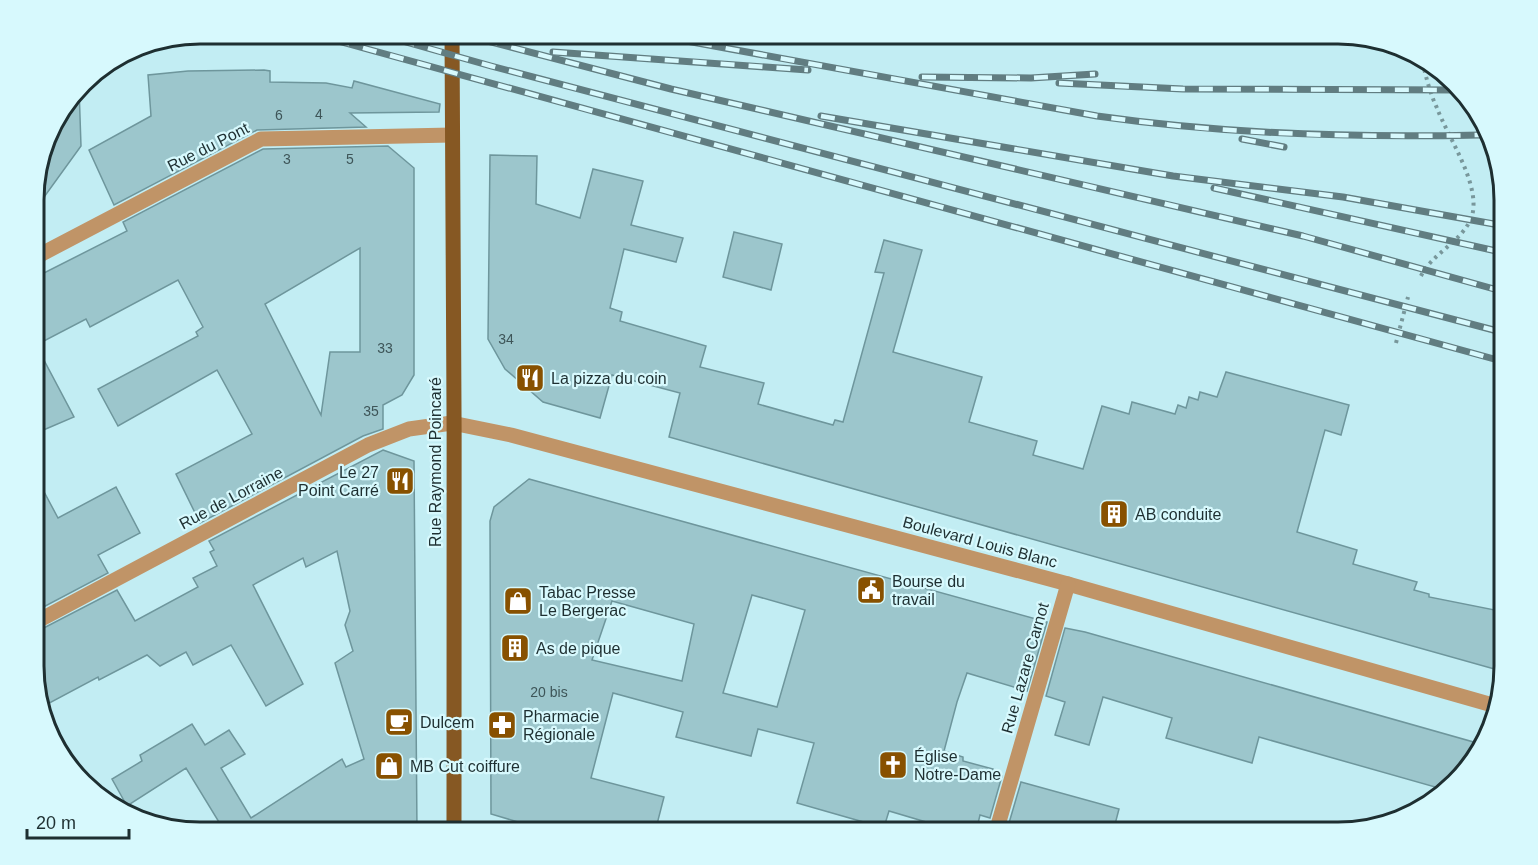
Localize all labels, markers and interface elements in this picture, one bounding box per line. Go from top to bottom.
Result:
house number: 4 [315,106,323,122]
house number: 6 [275,107,283,123]
street label: Rue du Pont [165,119,252,175]
house number: 3 [283,151,291,167]
house number: 5 [346,151,354,167]
house number: 34 [498,331,514,347]
house number: 33 [377,340,393,356]
restaurant icon: La pizza du coin [514,362,546,394]
place label: La pizza du coin [551,370,667,387]
street label: Rue Raymond Poincaré [427,377,444,547]
house number: 35 [363,403,379,419]
street label: Rue de Lorraine [176,464,286,532]
place label: Le 27 Point Carré [298,464,379,499]
restaurant icon: Le 27 Point Carré [384,465,416,497]
building icon: AB conduite [1098,498,1130,530]
place label: AB conduite [1135,506,1221,523]
street label: Boulevard Louis Blanc [901,513,1059,571]
place label: Bourse du travail [892,573,965,608]
public building icon: Bourse du travail [855,574,887,606]
place label: Tabac Presse Le Bergerac [539,584,636,619]
shop icon: Tabac Presse Le Bergerac [502,585,534,617]
street label: Rue Lazare Carnot [998,600,1052,735]
building icon: As de pique [499,632,531,664]
place label: As de pique [536,640,621,657]
house number: 20 bis [530,684,568,700]
cafe icon: Dulcem [383,706,415,738]
place label: Pharmacie Régionale [523,708,600,743]
pharmacy icon: Pharmacie Régionale [486,709,518,741]
place label: Dulcem [420,714,474,731]
place label: Église Notre-Dame [914,747,1001,783]
church icon: Église Notre-Dame [877,749,909,781]
shop icon: MB Cut coiffure [373,750,405,782]
place label: MB Cut coiffure [410,758,520,775]
scale bar [27,802,129,840]
text: 20 m [36,813,76,833]

